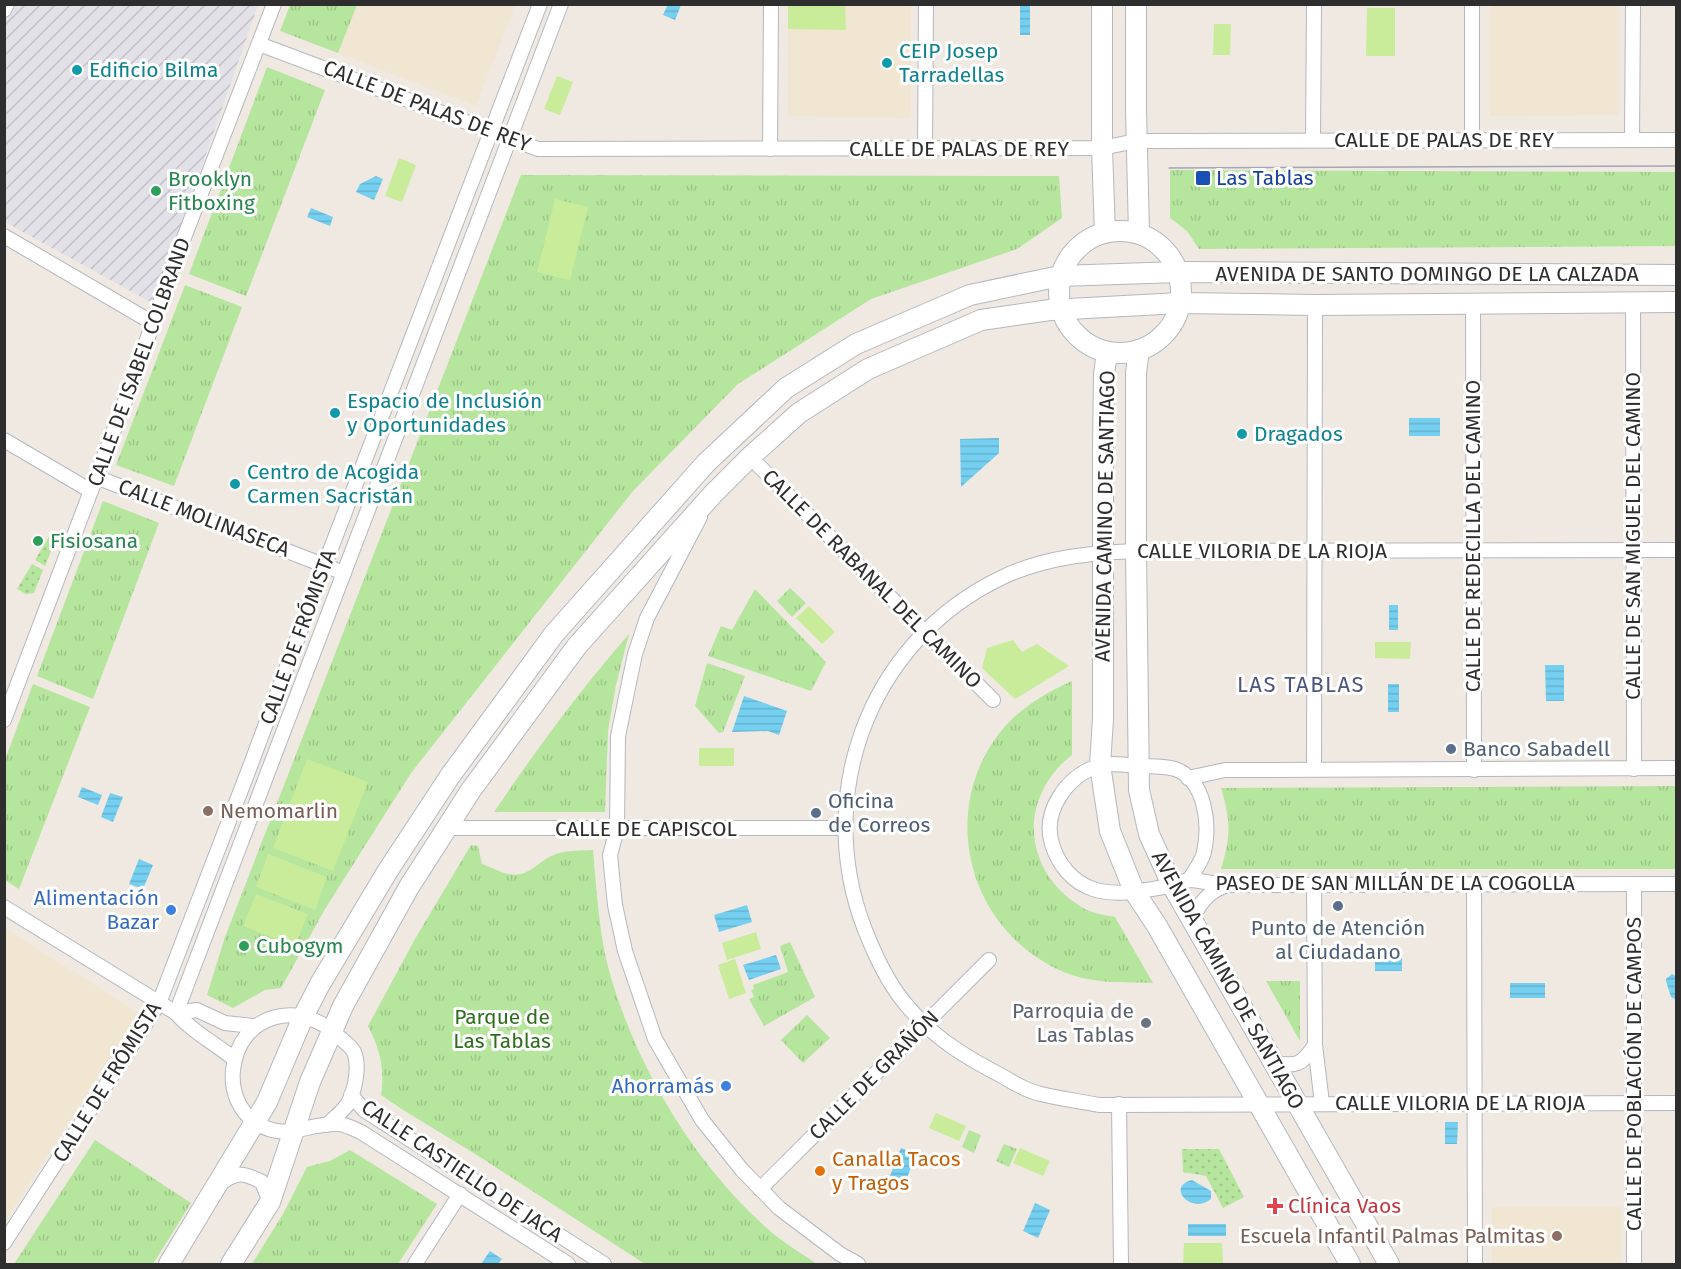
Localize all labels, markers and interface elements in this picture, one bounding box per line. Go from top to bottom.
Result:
place label: CEIP Josep Tarradellas [899,38,1005,88]
street label: CALLE DE PALAS DE REY [320,54,535,158]
marker: CEIP Josep Tarradellas [880,56,894,70]
place label: Edificio Bilma [89,57,218,83]
marker: Edificio Bilma [70,63,84,77]
street label: CALLE DE PALAS DE REY [1334,127,1554,153]
street label: CALLE DE PALAS DE REY [849,136,1069,162]
place label: Las Tablas [1216,165,1314,191]
place label: Brooklyn Fitboxing [168,166,255,216]
marker: Las Tablas [1194,169,1212,187]
marker: Brooklyn Fitboxing [149,184,163,198]
street label: CALLE DE ISABEL COLBRAND [82,234,196,490]
street label: AVENIDA DE SANTO DOMINGO DE LA CALZADA [1215,261,1639,287]
street label: AVENIDA CAMINO DE SANTIAGO [1089,370,1121,662]
street label: CALLE DE SAN MIGUEL DEL CAMINO [1620,372,1646,700]
street label: CALLE DE REDECILLA DEL CAMINO [1460,380,1486,692]
place label: Espacio de Inclusión y Oportunidades [347,388,542,438]
marker: Espacio de Inclusión y Oportunidades [328,406,342,420]
place label: Dragados [1254,421,1343,447]
marker: Dragados [1235,427,1249,441]
place label: Centro de Acogida Carmen Sacristán [247,459,419,509]
street label: CALLE DE RABANAL DEL CAMINO [757,464,987,694]
street label: CALLE MOLINASECA [115,473,293,563]
marker: Centro de Acogida Carmen Sacristán [228,477,242,491]
place label: Fisiosana [50,528,138,554]
marker: Fisiosana [31,534,45,548]
street label: CALLE VILORIA DE LA RIOJA [1137,538,1387,564]
street label: CALLE DE FRÓMISTA [254,546,342,728]
district label: LAS TABLAS [1237,671,1365,698]
place label: Banco Sabadell [1463,736,1610,762]
marker: Banco Sabadell [1444,742,1458,756]
place label: Oficina de Correos [828,788,930,838]
place label: Nemomarlin [220,798,338,824]
marker: Nemomarlin [201,804,215,818]
marker: Oficina de Correos [809,806,823,820]
street label: CALLE DE CAPISCOL [555,816,737,842]
street label: AVENIDA CAMINO DE SANTIAGO [1146,846,1310,1114]
street label: PASEO DE SAN MILLÁN DE LA COGOLLA [1215,870,1575,896]
place label: Alimentación Bazar [34,885,159,935]
marker: Punto de Atención al Ciudadano [1331,899,1345,913]
marker: Alimentación Bazar [164,903,178,917]
place label: Punto de Atención al Ciudadano [1251,915,1425,965]
street label: CALLE DE POBLACIÓN DE CAMPOS [1621,917,1647,1231]
place label: Cubogym [256,933,344,959]
marker: Cubogym [237,939,251,953]
street label: CALLE DE FRÓMISTA [47,997,167,1167]
place label: Parroquia de Las Tablas [1012,998,1134,1048]
park label: Parque de Las Tablas [453,1004,551,1054]
street label: CALLE DE GRAÑÓN [804,1005,944,1145]
marker: Parroquia de Las Tablas [1139,1016,1153,1030]
place label: Ahorramás [611,1073,714,1099]
marker: Ahorramás [719,1079,733,1093]
street label: CALLE VILORIA DE LA RIOJA [1335,1090,1585,1116]
street label: CALLE CASTIELLO DE JACA [356,1094,568,1248]
place label: Canalla Tacos y Tragos [832,1146,961,1196]
marker: Canalla Tacos y Tragos [813,1164,827,1178]
place label: Clínica Vaos [1288,1193,1401,1219]
marker: Clínica Vaos [1266,1197,1284,1215]
place label: Escuela Infantil Palmas Palmitas [1240,1223,1545,1249]
marker: Escuela Infantil Palmas Palmitas [1550,1229,1564,1243]

